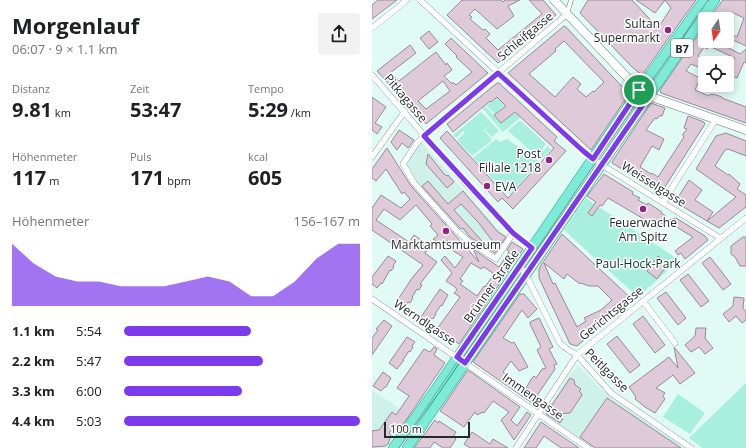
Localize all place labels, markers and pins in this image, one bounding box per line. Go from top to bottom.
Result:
place label: Sultan Supermarkt [594,15,660,46]
marker: Sultan Supermarkt [663,25,673,35]
pin [622,73,656,107]
place label: Post Filiale 1218 [479,145,541,176]
marker: Post Filiale 1218 [544,155,554,165]
place label: EVA [495,178,517,195]
marker: EVA [482,181,492,191]
marker: Feuerwache Am Spitz [638,204,648,214]
place label: Feuerwache Am Spitz [609,214,677,245]
marker: Marktamtsmuseum [441,226,451,236]
place label: Marktamtsmuseum [391,236,501,253]

